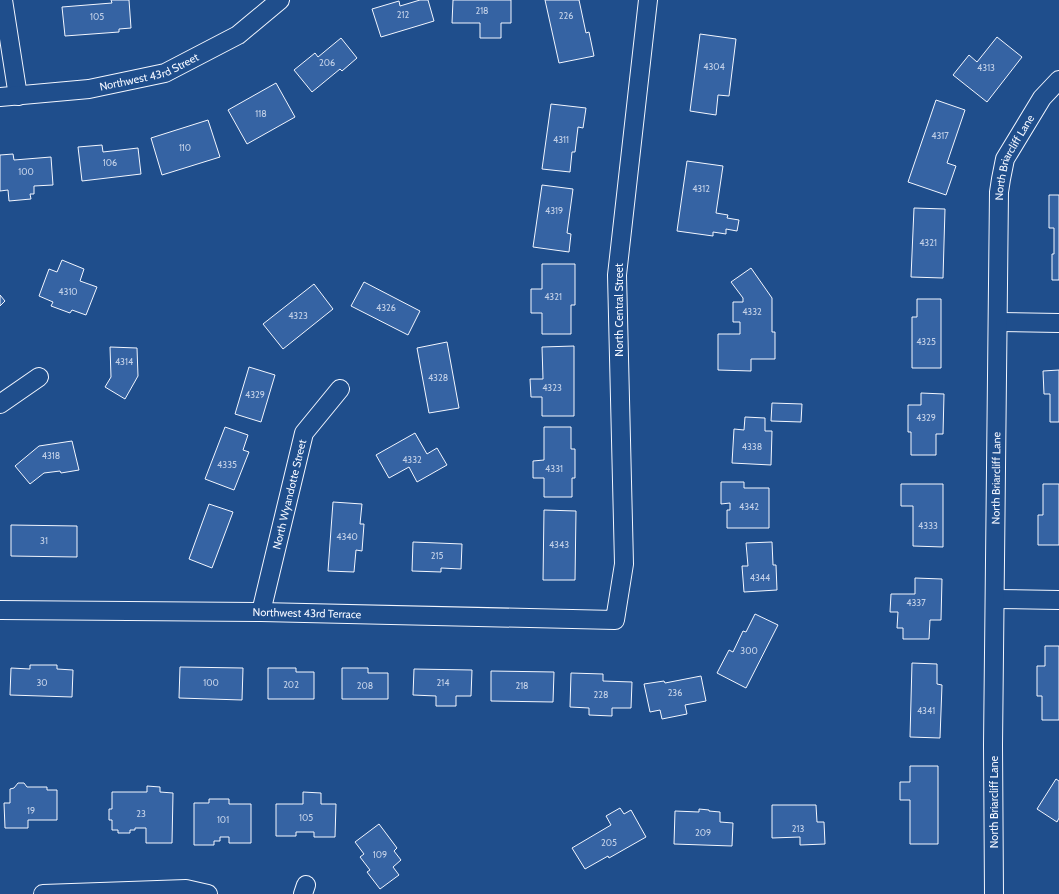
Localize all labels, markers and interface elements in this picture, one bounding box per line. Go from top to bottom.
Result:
house number: 218 [475,5,489,16]
house number: 212 [397,9,409,20]
house number: 226 [559,10,573,21]
house number: 105 [90,11,104,22]
street label: Northwest 43rd Street [98,50,201,94]
house number: 206 [319,57,335,68]
house number: 4304 [703,61,725,72]
house number: 4313 [977,62,995,73]
house number: 118 [255,108,267,119]
street label: North Briarcliff Lane [992,112,1037,200]
house number: 4317 [931,130,949,141]
house number: 4311 [553,134,569,145]
house number: 110 [179,142,191,153]
house number: 106 [103,157,117,168]
house number: 100 [18,166,34,177]
house number: 4312 [692,183,710,194]
house number: 4319 [545,205,563,216]
house number: 4321 [919,237,937,248]
street label: North Central Street [612,263,626,357]
house number: 4310 [58,286,78,297]
house number: 4321 [544,291,562,302]
house number: 4326 [376,302,396,313]
house number: 4332 [742,306,762,317]
house number: 4323 [288,310,308,321]
house number: 4325 [916,336,936,347]
house number: 4314 [115,356,133,367]
house number: 4328 [428,372,448,383]
house number: 4323 [542,382,562,393]
house number: 4329 [245,389,265,400]
house number: 4329 [916,412,936,423]
street label: North Briarcliff Lane [988,431,1003,524]
street label: North Wyandotte Street [269,438,309,551]
house number: 4338 [742,441,762,452]
house number: 4318 [42,450,60,461]
house number: 4332 [402,454,422,465]
house number: 4335 [217,459,237,470]
house number: 4331 [545,463,563,474]
house number: 4342 [739,501,759,512]
house number: 4333 [918,520,938,531]
house number: 4340 [336,531,358,542]
house number: 31 [40,535,48,546]
house number: 4343 [549,539,569,550]
house number: 215 [431,550,443,561]
house number: 4344 [750,572,770,583]
house number: 4337 [906,597,926,608]
street label: Northwest 43rd Terrace [253,605,362,621]
house number: 300 [740,645,758,656]
house number: 30 [36,677,48,688]
house number: 100 [203,677,219,688]
house number: 214 [437,677,449,688]
house number: 202 [283,679,299,690]
house number: 208 [357,680,373,691]
house number: 218 [515,680,529,691]
house number: 236 [668,687,682,698]
house number: 228 [594,689,608,700]
house number: 4341 [917,705,935,716]
street label: North Briarcliff Lane [987,755,1001,848]
house number: 19 [27,805,35,816]
house number: 23 [136,808,146,819]
house number: 105 [299,812,313,823]
house number: 101 [217,814,229,825]
house number: 213 [792,823,804,834]
house number: 209 [695,827,711,838]
house number: 205 [601,837,617,848]
house number: 109 [373,849,387,860]

